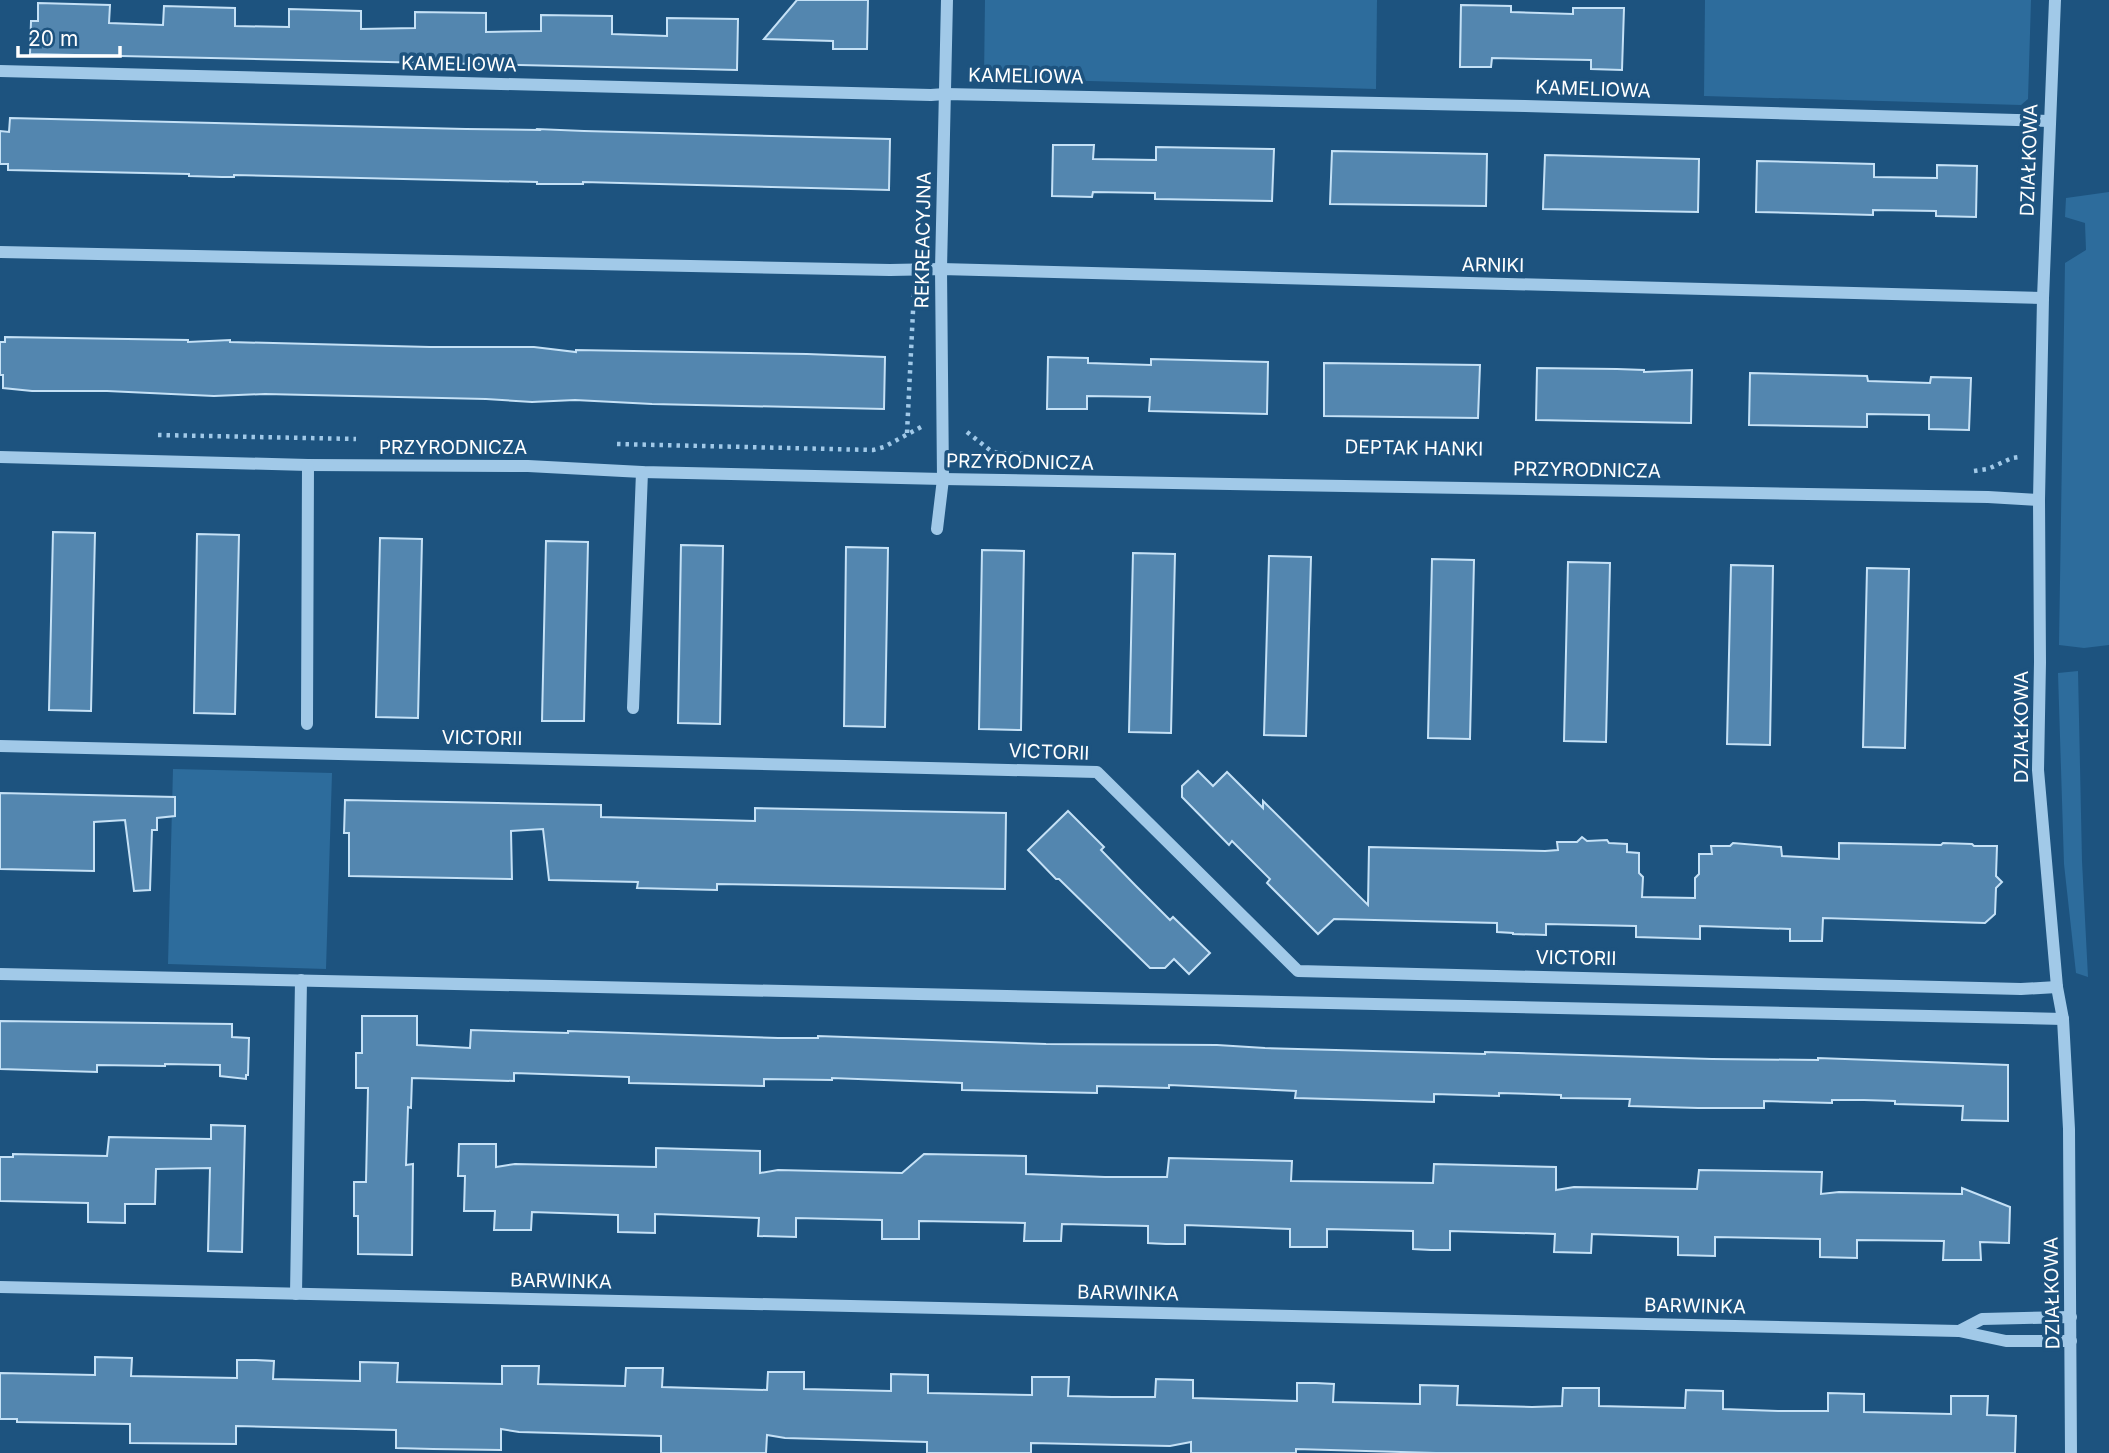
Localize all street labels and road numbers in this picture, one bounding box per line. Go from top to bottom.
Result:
street label: KAMELIOWA [401,51,517,77]
street label: KAMELIOWA [968,63,1084,89]
street label: KAMELIOWA [1535,75,1651,103]
street label: DZIAŁKOWA [2016,103,2042,217]
street label: REKREACYJNA [910,171,936,309]
street label: ARNIKI [1461,253,1525,277]
street label: DEPTAK HANKI [1345,435,1483,461]
street label: PRZYRODNICZA [379,436,527,459]
street label: PRZYRODNICZA [946,449,1094,475]
street label: PRZYRODNICZA [1513,457,1661,483]
street label: DZIAŁKOWA [2010,671,2033,783]
street label: VICTORII [441,726,523,750]
street label: VICTORII [1008,739,1090,765]
street label: VICTORII [1535,946,1617,970]
street label: DZIAŁKOWA [2040,1237,2064,1349]
street label: BARWINKA [510,1269,612,1293]
street label: BARWINKA [1077,1281,1179,1305]
street label: BARWINKA [1644,1294,1746,1318]

